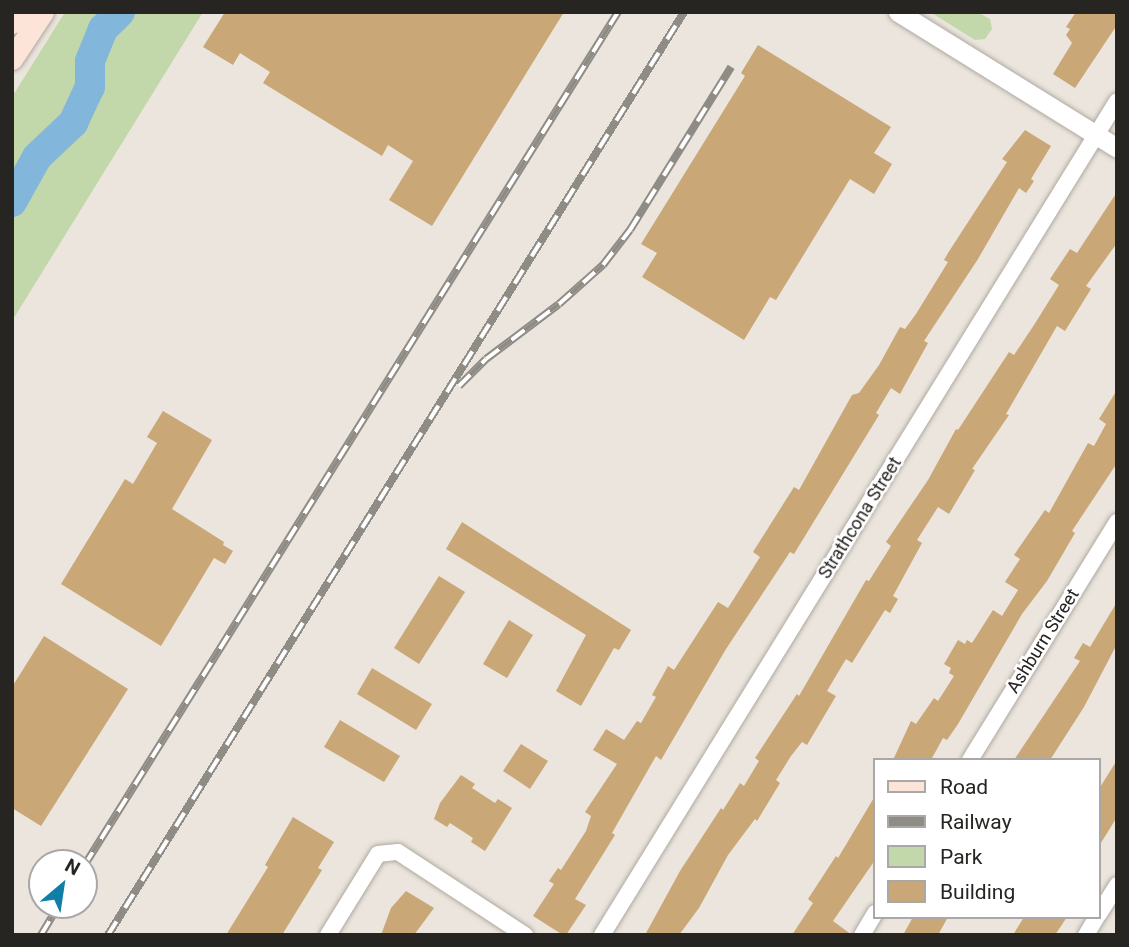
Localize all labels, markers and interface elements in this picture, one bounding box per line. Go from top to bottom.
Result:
street label: Strathcona Street [814,453,906,583]
street label: Ashburn Street [1002,585,1084,697]
legend [874,758,1101,919]
text: Road [940,775,988,799]
text: Railway [940,810,1012,834]
text: Park [940,845,982,869]
north arrow [28,849,98,919]
text: N [61,854,84,880]
text: Building [940,880,1015,904]

